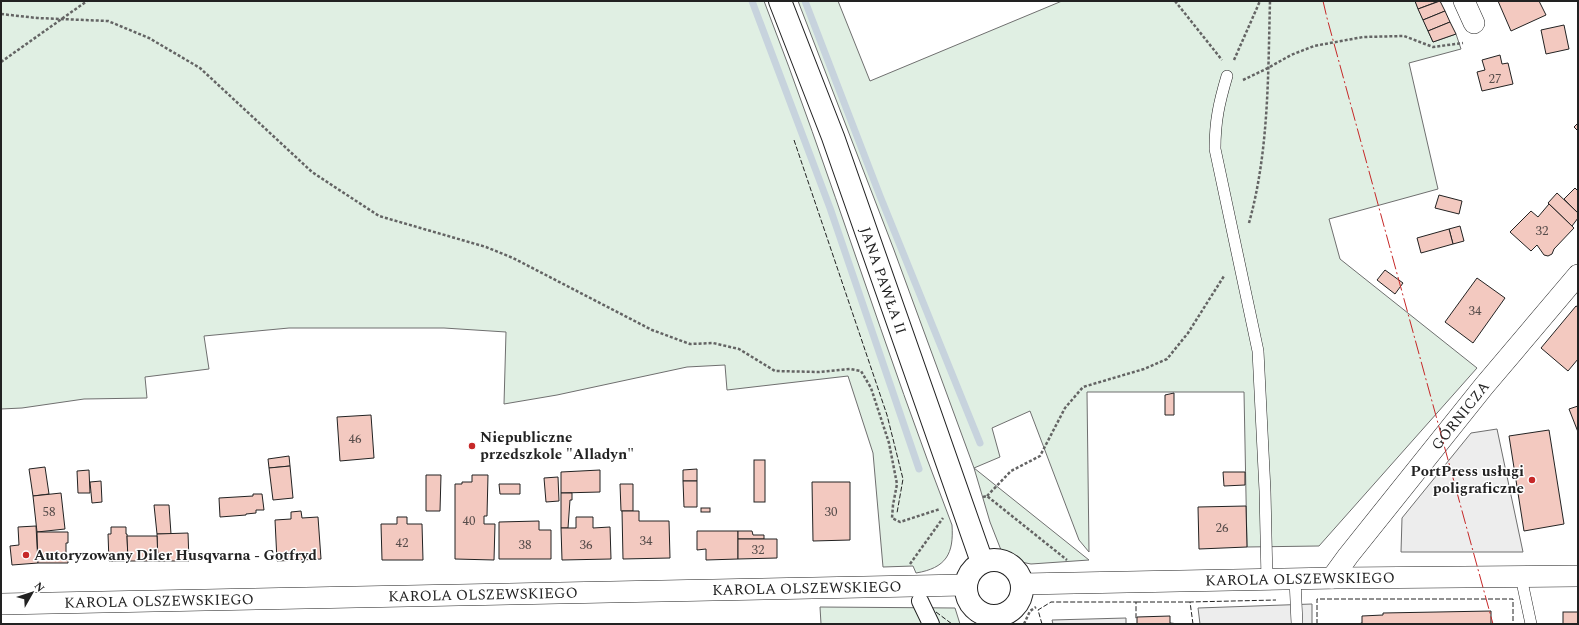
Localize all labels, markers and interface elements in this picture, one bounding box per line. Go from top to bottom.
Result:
house number: 27 [1489,69,1502,89]
house number: 32 [1536,221,1549,241]
street label: JANA PAWŁA II [853,224,912,338]
house number: 34 [1469,301,1482,321]
street label: GÓRNICZA [1426,376,1496,455]
place label: Niepubliczne przedszkole "Alladyn" [480,426,634,466]
house number: 46 [349,429,362,449]
marker: Niepubliczne przedszkole "Alladyn" [467,441,477,451]
place label: PortPress usługi poligraficzne [1411,460,1524,500]
marker: PortPress usługi poligraficzne [1527,475,1537,485]
house number: 58 [43,502,56,522]
house number: 30 [825,502,838,522]
house number: 40 [463,511,476,531]
house number: 26 [1216,518,1229,538]
house number: 34 [640,531,653,551]
house number: 42 [396,533,409,553]
house number: 38 [519,535,532,555]
house number: 36 [580,535,593,555]
house number: 32 [752,540,765,560]
place label: Autoryzowany Diler Husqvarna - Gotfryd [34,544,317,567]
marker: Autoryzowany Diler Husqvarna - Gotfryd [21,550,31,560]
street label: KAROLA OLSZEWSKIEGO [1205,567,1395,593]
north arrow [12,573,52,613]
street label: KAROLA OLSZEWSKIEGO [712,575,902,602]
text: N [30,578,49,596]
street label: KAROLA OLSZEWSKIEGO [388,582,578,608]
street label: KAROLA OLSZEWSKIEGO [64,588,254,615]

